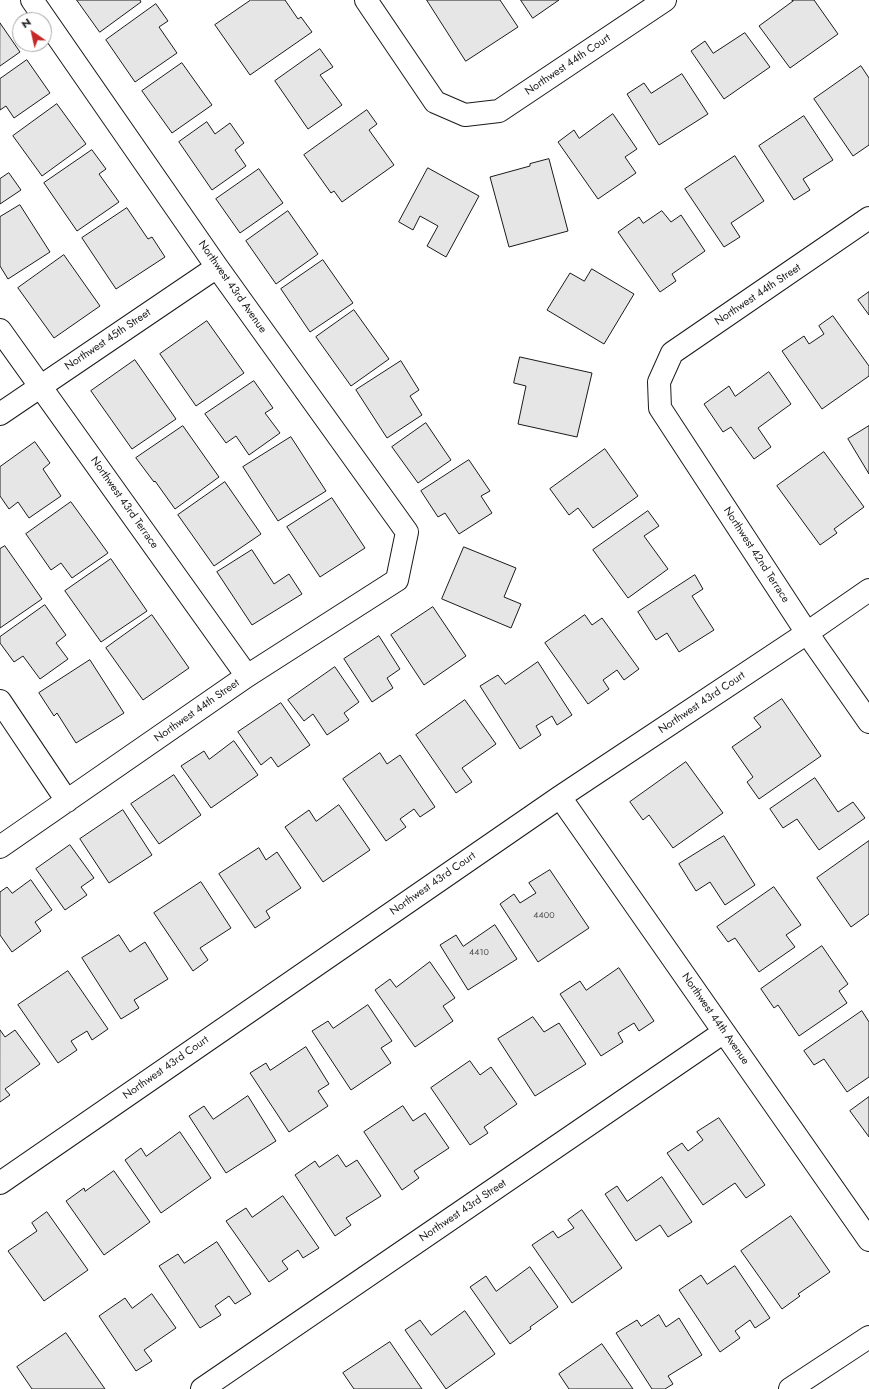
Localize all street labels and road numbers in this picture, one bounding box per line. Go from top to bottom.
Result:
street label: Northwest 44th Court [523,31,613,99]
street label: Northwest 43rd Avenue [195,238,269,336]
street label: Northwest 44th Street [713,261,803,329]
street label: Northwest 45th Street [63,306,153,374]
street label: Northwest 43rd Terrace [87,454,161,552]
street label: Northwest 42nd Terrace [720,505,792,605]
street label: Northwest 43rd Court [656,669,748,737]
street label: Northwest 44th Street [152,677,242,745]
street label: Northwest 43rd Court [388,849,478,919]
street label: Northwest 44th Avenue [678,971,752,1067]
street label: Northwest 43rd Court [121,1033,211,1103]
street label: Northwest 43rd Street [417,1177,509,1245]

